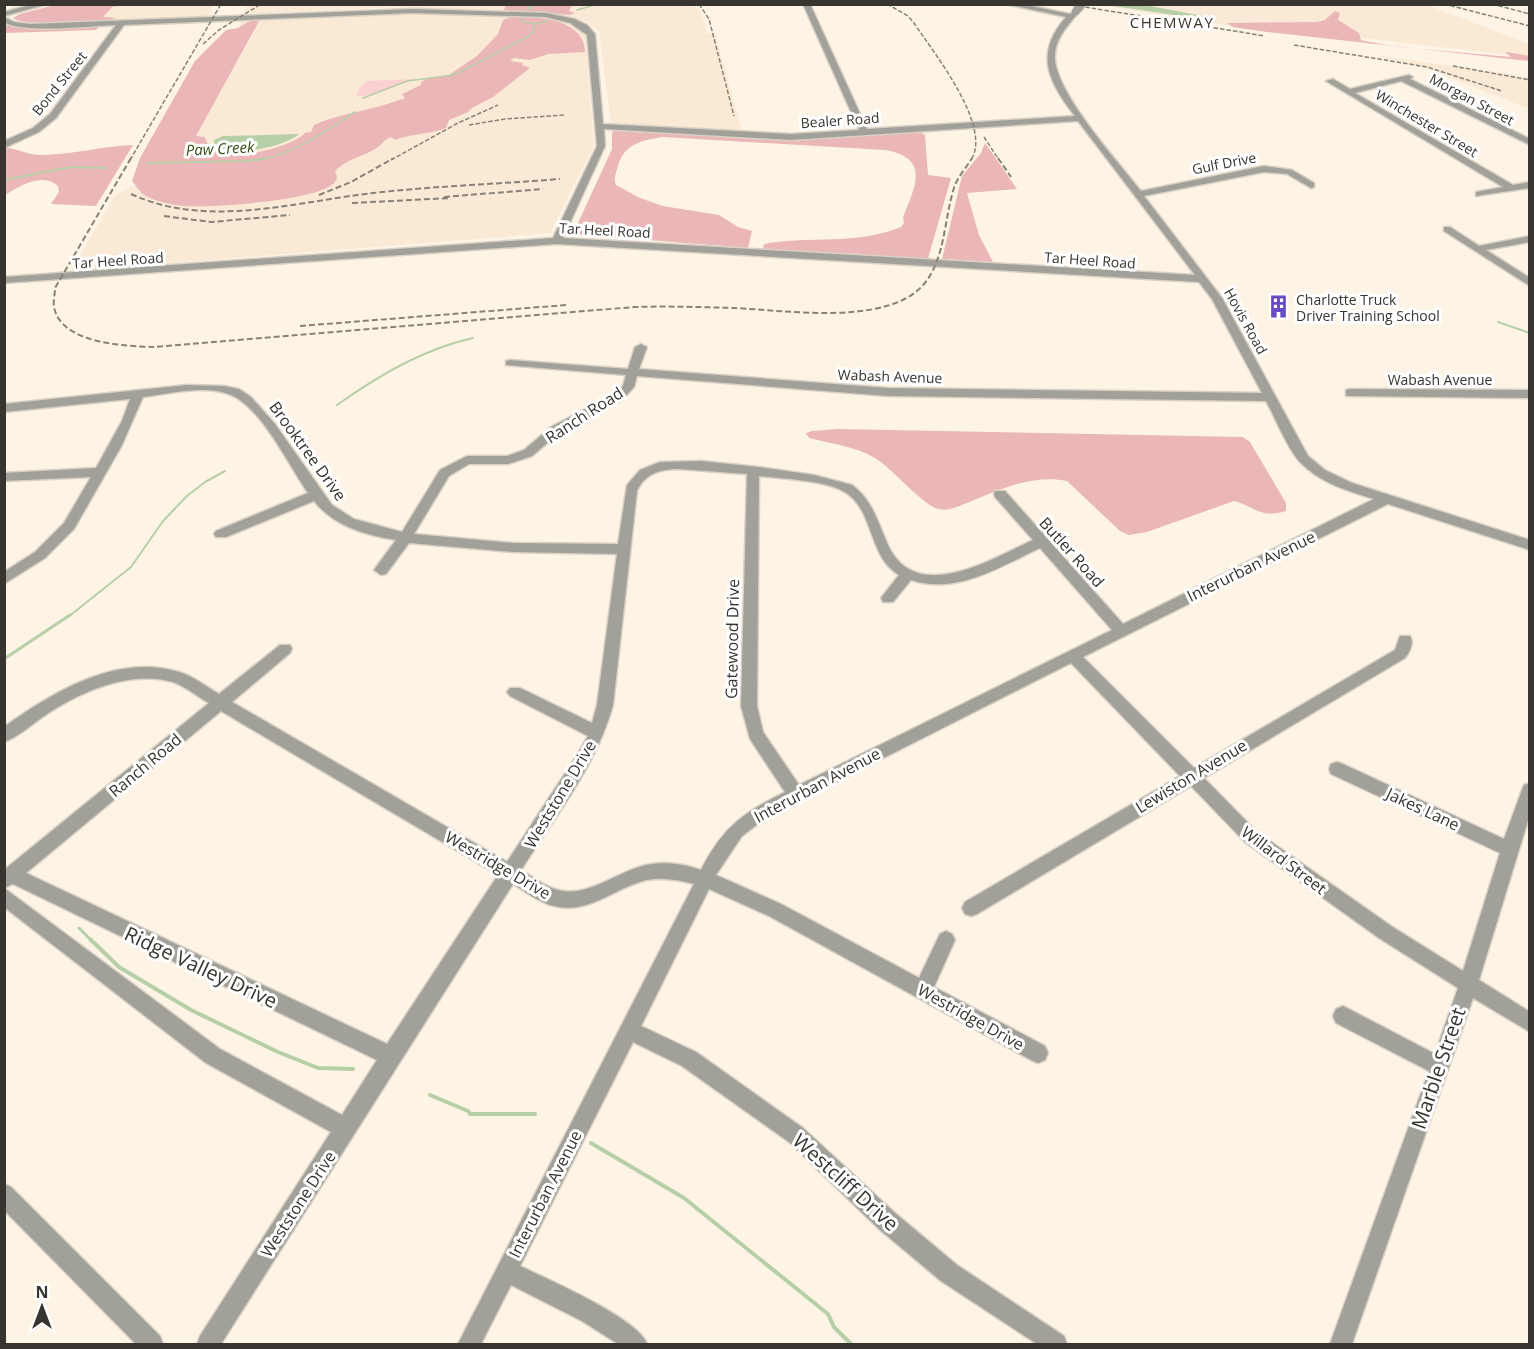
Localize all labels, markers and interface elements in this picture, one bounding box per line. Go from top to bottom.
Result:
district label: CHEMWAY [1130,12,1214,32]
street label: Bond Street [27,47,91,119]
street label: Morgan Street [1426,69,1518,129]
street label: Winchester Street [1372,85,1482,161]
street label: Bealer Road [800,108,880,132]
water label: Paw Creek [185,136,255,160]
street label: Gulf Drive [1190,147,1258,179]
street label: Tar Heel Road [559,218,651,242]
street label: Tar Heel Road [72,247,164,273]
street label: Tar Heel Road [1044,247,1136,273]
street label: Hovis Road [1220,284,1272,358]
place label: Charlotte Truck Driver Training School [1296,290,1440,325]
building icon: Charlotte Truck Driver Training School [1265,294,1291,320]
street label: Wabash Avenue [837,365,943,387]
street label: Wabash Avenue [1388,370,1492,389]
street label: Ranch Road [541,382,627,448]
street label: Brooktree Drive [264,397,352,505]
street label: Butler Road [1034,512,1110,592]
street label: Interurban Avenue [1183,525,1319,607]
street label: Gatewood Drive [720,579,744,699]
street label: Ranch Road [104,728,186,802]
street label: Lewiston Avenue [1131,734,1251,818]
street label: Weststone Drive [519,736,601,852]
street label: Interurban Avenue [750,742,884,828]
street label: Jakes Lane [1381,782,1463,836]
street label: Willard Street [1237,821,1331,899]
street label: Westridge Drive [441,826,555,904]
street label: Ridge Valley Drive [120,920,282,1014]
street label: Westridge Drive [914,979,1028,1055]
street label: Marble Street [1405,1004,1471,1132]
street label: Interurban Avenue [503,1127,587,1261]
street label: Westcliff Drive [787,1127,905,1237]
street label: Weststone Drive [256,1147,340,1261]
north arrow [12,1277,72,1337]
text: N [35,1281,49,1303]

